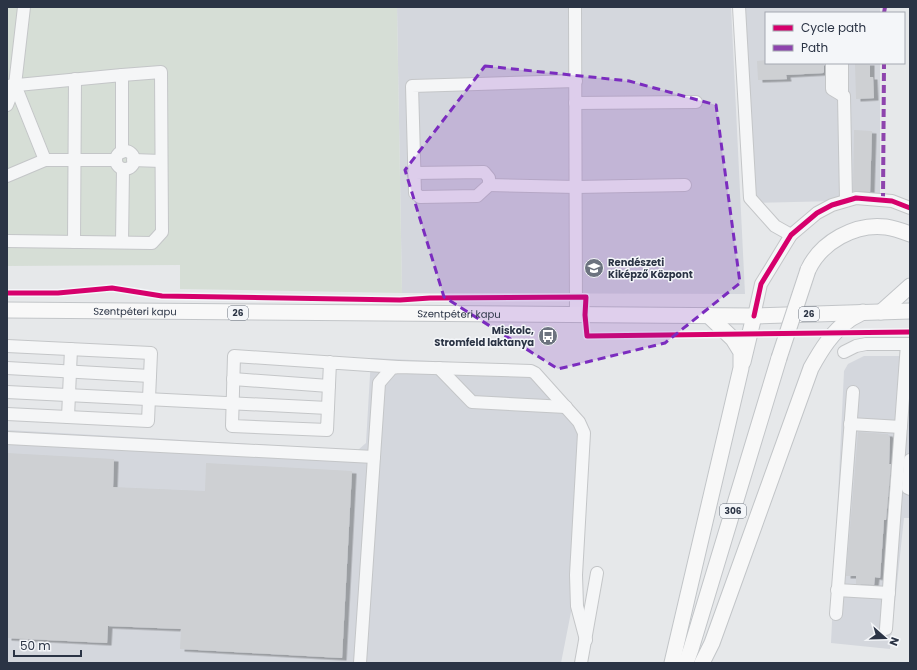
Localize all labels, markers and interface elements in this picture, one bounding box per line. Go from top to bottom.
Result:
legend [765,12,905,64]
text: Cycle path [801,19,866,36]
text: Path [801,39,828,56]
place label: Rendészeti Kiképző Központ [608,255,693,282]
school or university icon: Rendészeti Kiképző Központ [583,257,605,279]
street label: Szentpéteri kapu [93,304,177,319]
road number: 26 [228,306,248,320]
street label: Szentpéteri kapu [417,306,501,322]
road number: 26 [799,307,819,321]
place label: Miskolc, Stromfeld laktanya [434,323,534,350]
bus stop icon: Miskolc, Stromfeld laktanya [537,325,559,347]
road number: 306 [720,504,746,518]
north arrow [865,618,905,658]
scale bar [14,632,81,658]
text: N [885,635,903,648]
text: 50 m [20,637,51,654]

